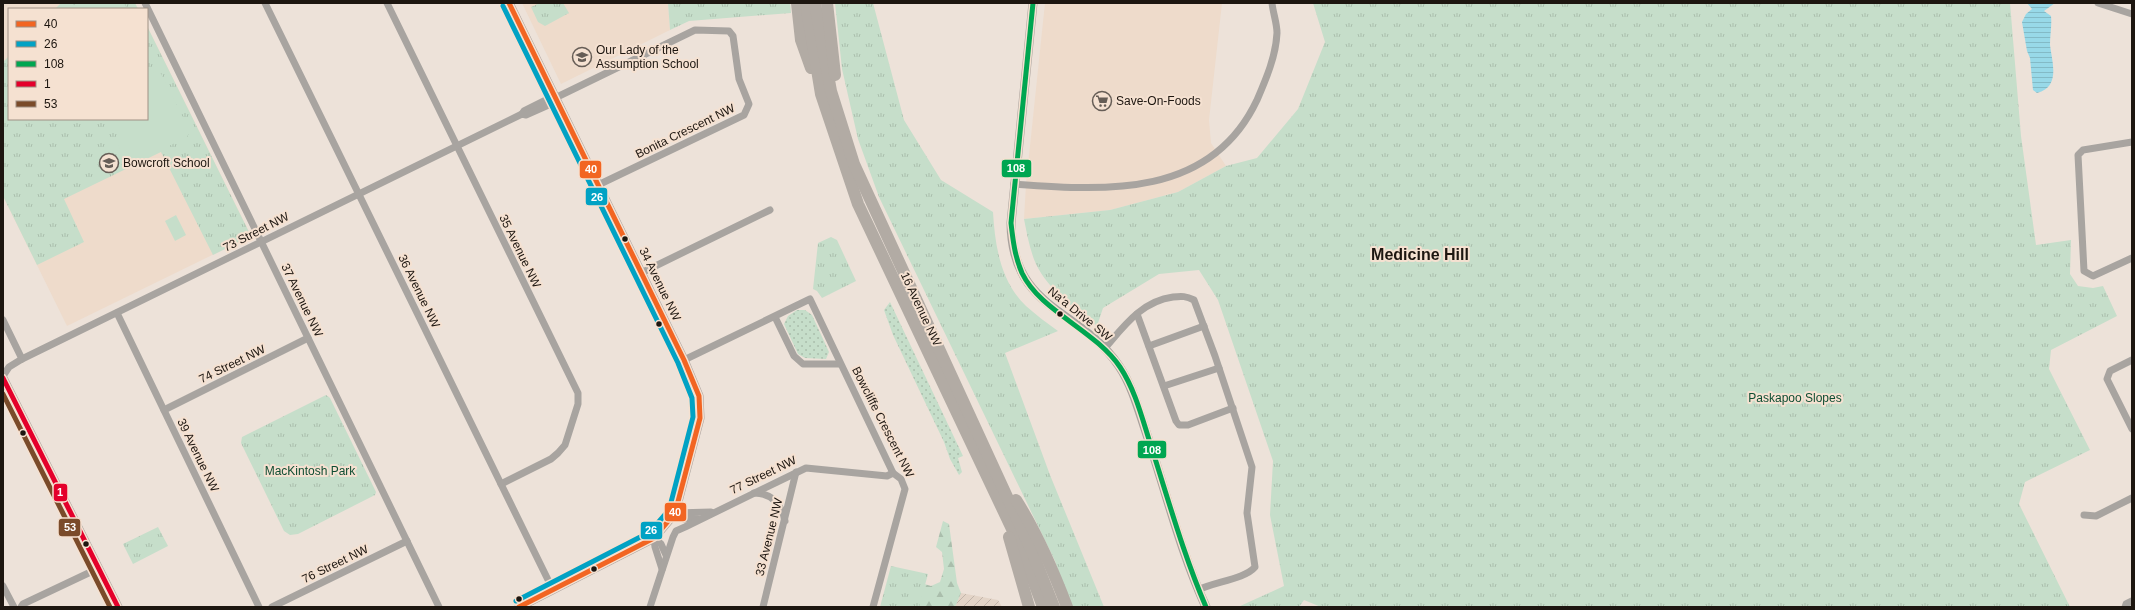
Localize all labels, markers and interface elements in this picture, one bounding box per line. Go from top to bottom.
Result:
legend [8,8,148,120]
text: 40 [44,17,58,31]
text: 26 [44,37,58,51]
place label: Our Lady of the Assumption School [596,43,699,71]
school or university icon: Our Lady of the Assumption School [571,46,593,68]
text: 108 [44,57,64,71]
text: 1 [44,77,51,91]
supermarket icon: Save-On-Foods [1091,90,1113,112]
place label: Save-On-Foods [1116,94,1201,108]
text: 53 [44,97,58,111]
street label: Bonita Crescent NW [633,101,738,161]
school or university icon: Bowcroft School [98,152,120,174]
place label: Bowcroft School [123,156,210,170]
line badge: 108 [1001,159,1032,178]
line badge: 40 [579,160,602,179]
text: 108 [1007,162,1025,174]
text: 40 [585,163,597,175]
line badge: 26 [585,187,608,206]
text: 26 [591,191,603,203]
street label: 73 Street NW [221,209,292,255]
street label: 35 Avenue NW [496,212,544,291]
unlabelled marker [620,234,630,244]
street label: 34 Avenue NW [636,245,684,324]
district label: Medicine Hill [1371,246,1469,263]
street label: 36 Avenue NW [395,252,443,331]
street label: 37 Avenue NW [278,261,326,340]
street label: 16 Avenue NW [898,270,944,349]
street label: Na'a Drive SW [1045,284,1115,345]
unlabelled marker [1055,309,1065,319]
unlabelled marker [654,319,664,329]
street label: 74 Street NW [197,342,268,386]
street label: Bowcliffe Crescent NW [849,364,917,480]
park label: Paskapoo Slopes [1748,391,1842,405]
street label: 39 Avenue NW [174,416,222,495]
unlabelled marker [18,428,28,438]
line badge: 108 [1137,440,1167,459]
text: 108 [1143,444,1161,456]
street label: 77 Street NW [728,453,799,497]
park label: MacKintosh Park [265,464,356,478]
line badge: 1 [53,483,68,502]
text: 1 [57,486,63,498]
street label: 33 Avenue NW [753,496,786,577]
line badge: 40 [664,502,687,522]
text: 40 [669,506,681,518]
line badge: 53 [58,518,81,537]
text: 53 [64,521,76,533]
line badge: 26 [640,521,663,540]
text: 26 [645,524,657,536]
unlabelled marker [81,539,91,549]
street label: 76 Street NW [300,542,371,586]
unlabelled marker [589,564,599,574]
unlabelled marker [514,594,524,604]

